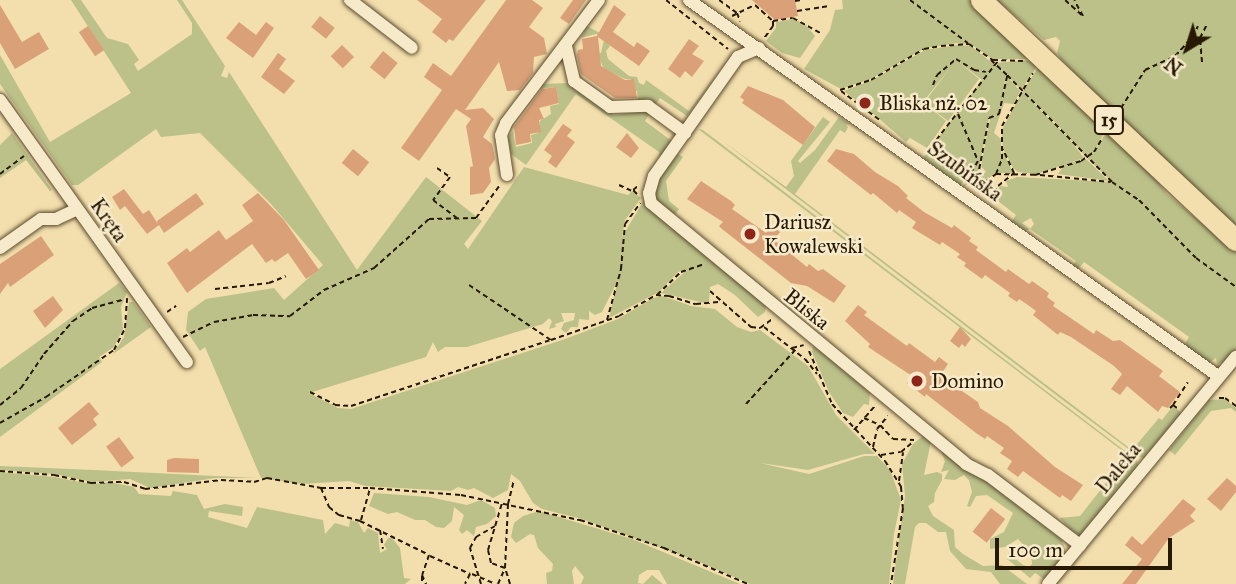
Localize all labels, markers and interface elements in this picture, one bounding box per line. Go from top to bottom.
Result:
north arrow [1152,14,1222,84]
text: N [1160,52,1187,80]
place label: Bliska nż. 02 [879,90,988,116]
marker: Bliska nż. 02 [857,95,873,111]
road number: 15 [1093,104,1125,136]
street label: Szubińska [923,135,1007,207]
street label: Kręta [85,193,133,247]
place label: Dariusz Kowalewski [764,209,863,259]
marker: Dariusz Kowalewski [742,226,758,242]
street label: Bliska [779,283,835,335]
place label: Domino [931,368,1004,394]
marker: Domino [909,373,925,389]
street label: Daleka [1090,437,1146,499]
scale bar [998,524,1175,568]
text: 100 m [1008,537,1063,563]

